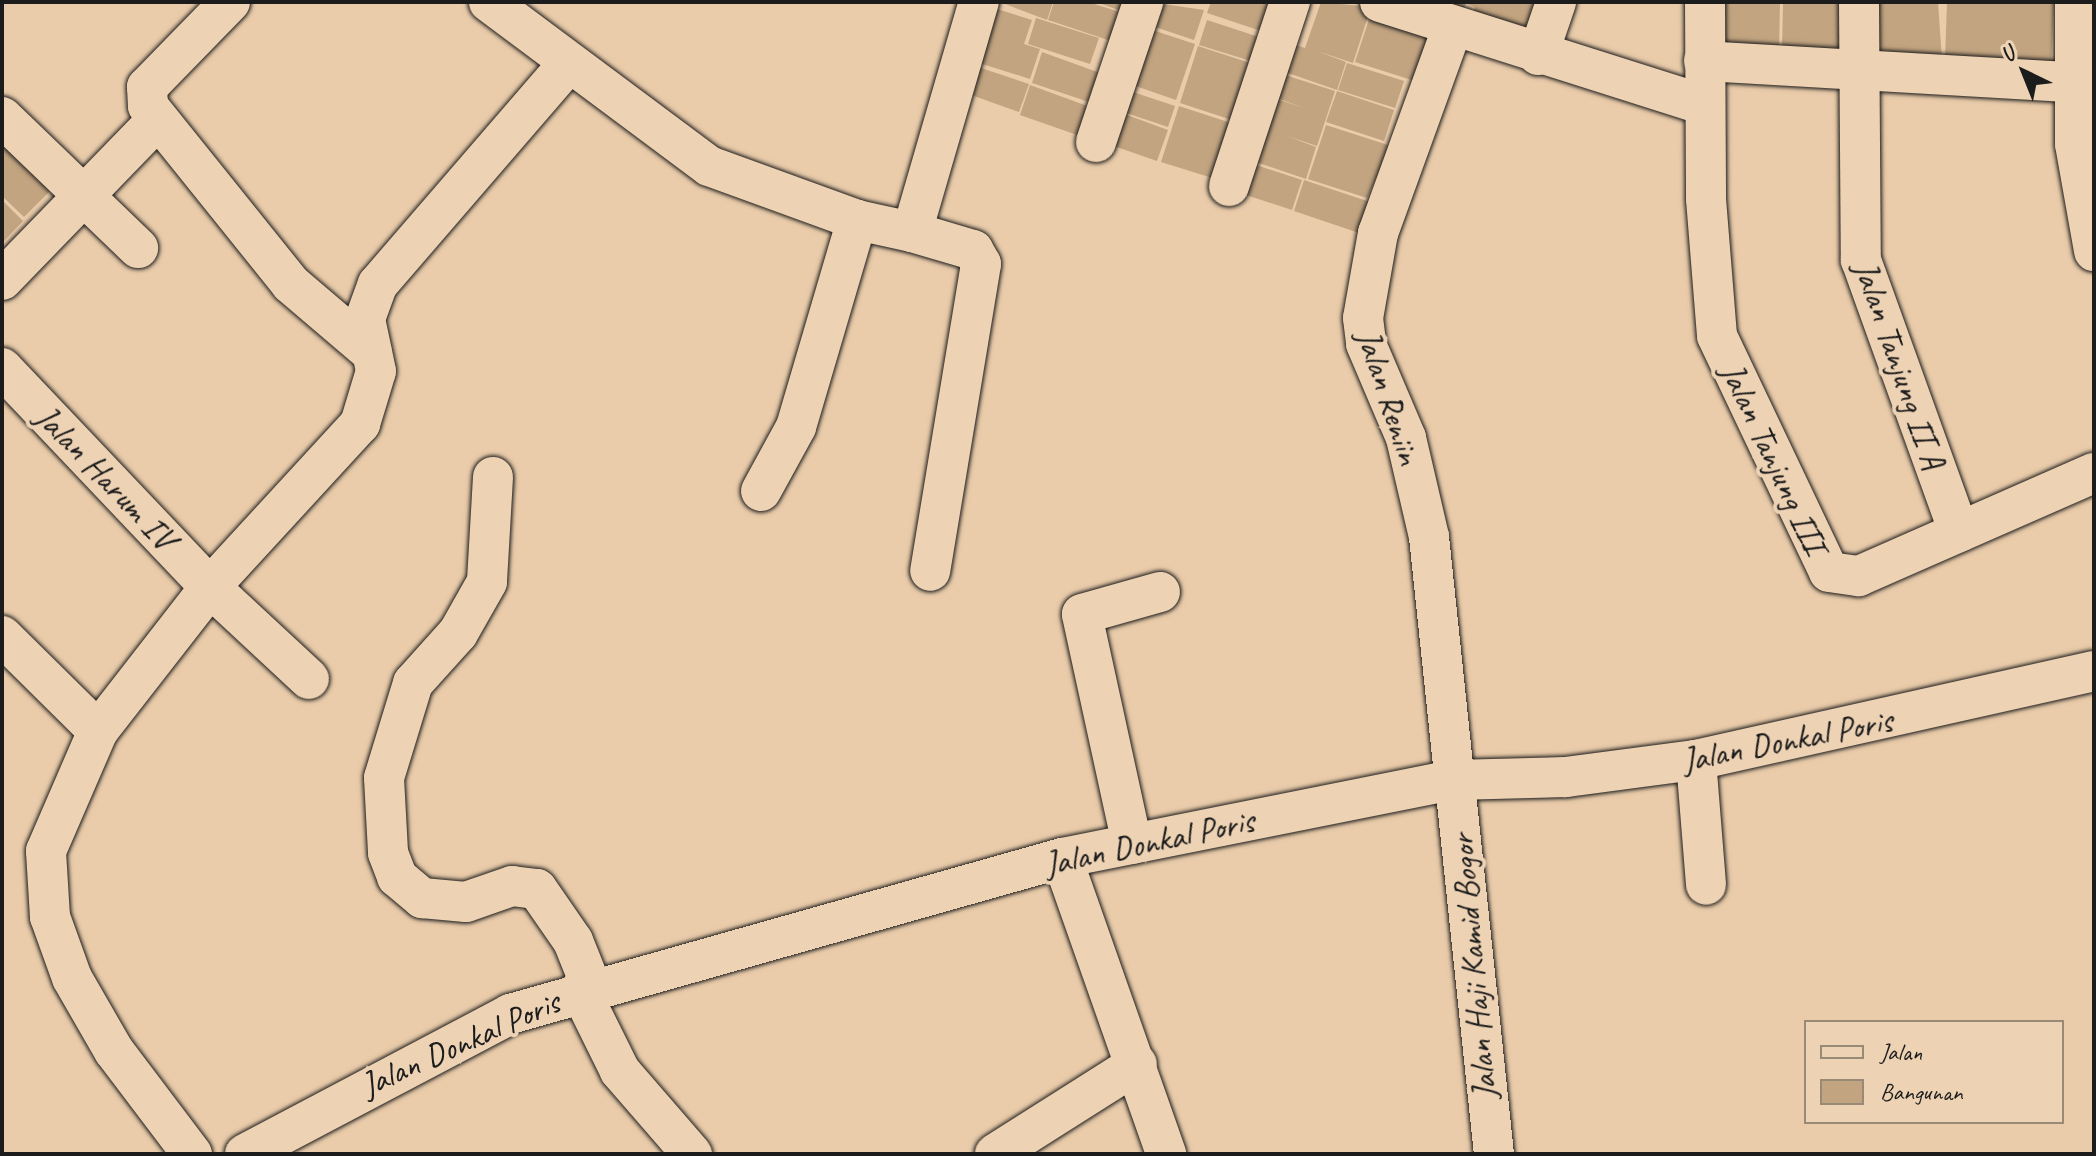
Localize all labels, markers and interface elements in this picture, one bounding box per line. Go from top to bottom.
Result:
north arrow [1984,32,2064,112]
text: U [1994,41,2021,68]
street label: Jalan Tanjung II A [1845,255,1955,475]
street label: Jalan Reniin [1348,324,1430,470]
street label: Jalan Tanjung III [1712,356,1836,560]
street label: Jalan Harum IV [26,396,186,558]
street label: Jalan Donkal Poris [1679,700,1895,780]
street label: Jalan Donkal Poris [1041,800,1257,884]
street label: Jalan Haji Kamid Bogor [1441,832,1505,1102]
street label: Jalan Donkal Poris [355,981,565,1105]
legend [1804,1020,2064,1124]
text: Jalan [1880,1037,1922,1067]
text: Bangunan [1880,1077,1963,1107]

